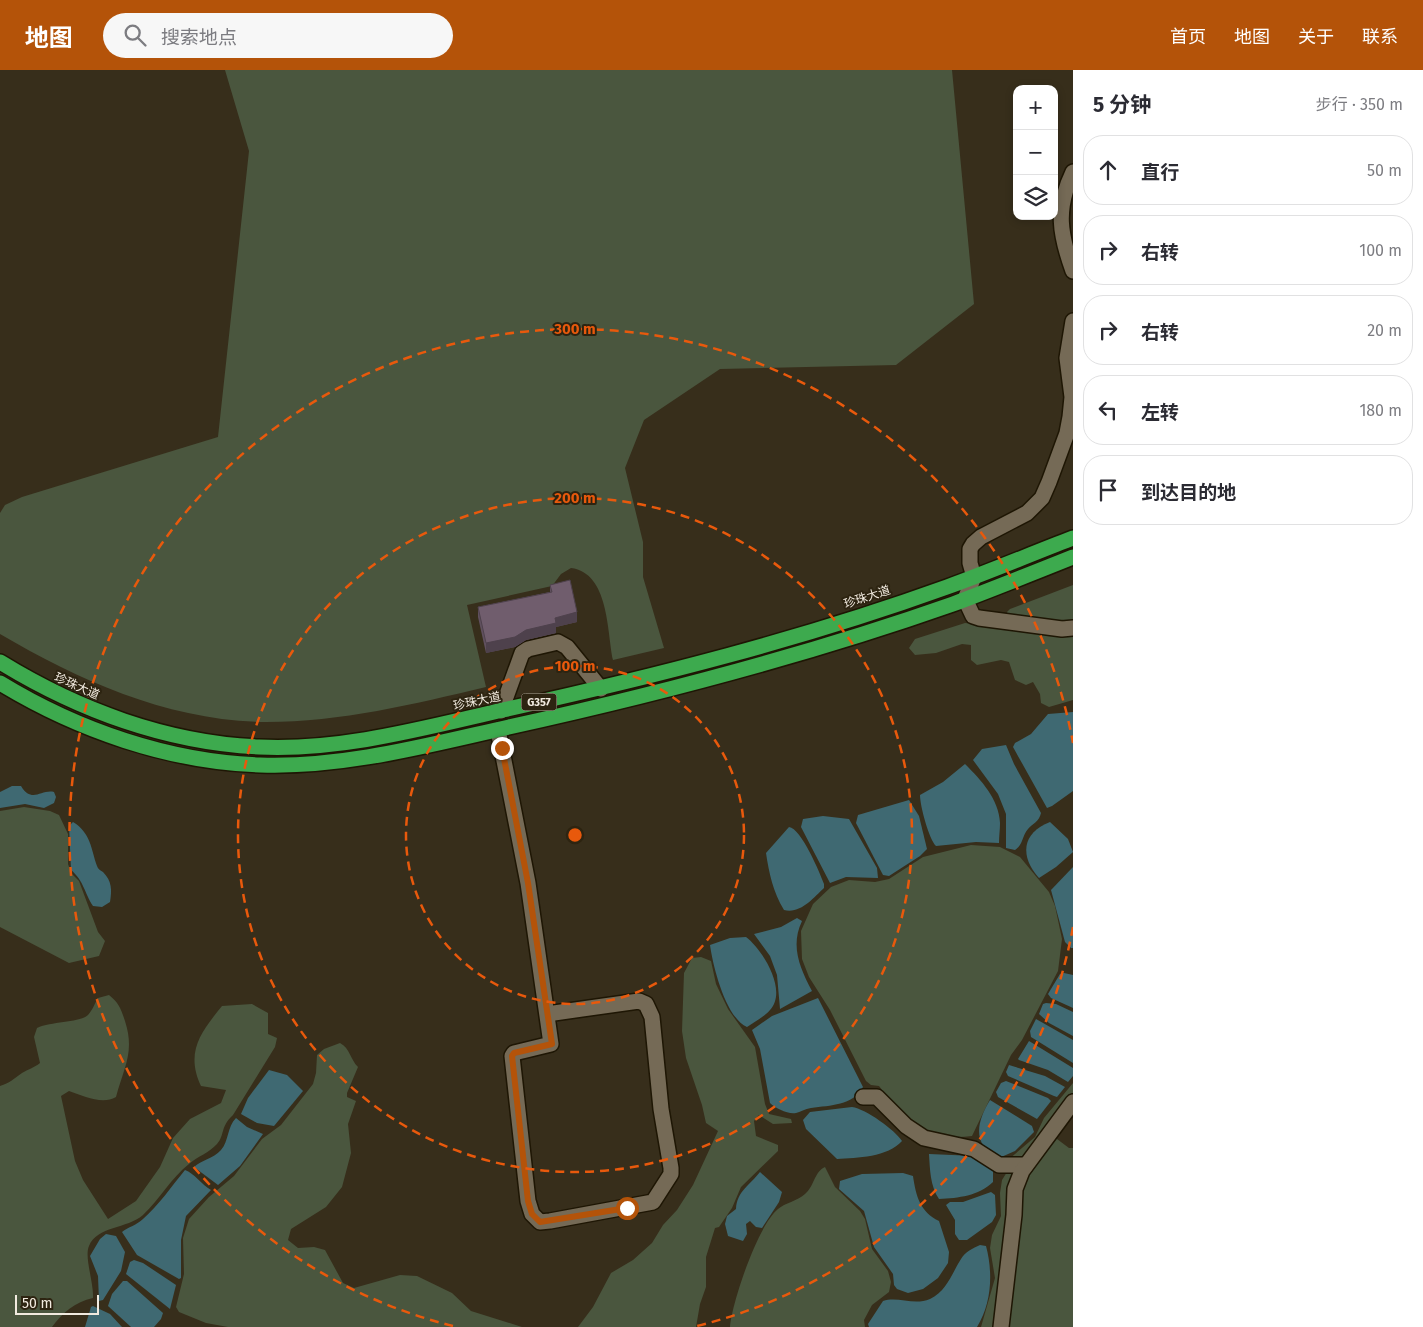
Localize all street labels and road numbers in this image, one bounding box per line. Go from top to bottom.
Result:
street label: 珍珠大道 [842,583,892,611]
street label: 珍珠大道 [52,670,102,702]
street label: 珍珠大道 [452,689,502,713]
road number: G357 [522,694,556,710]

